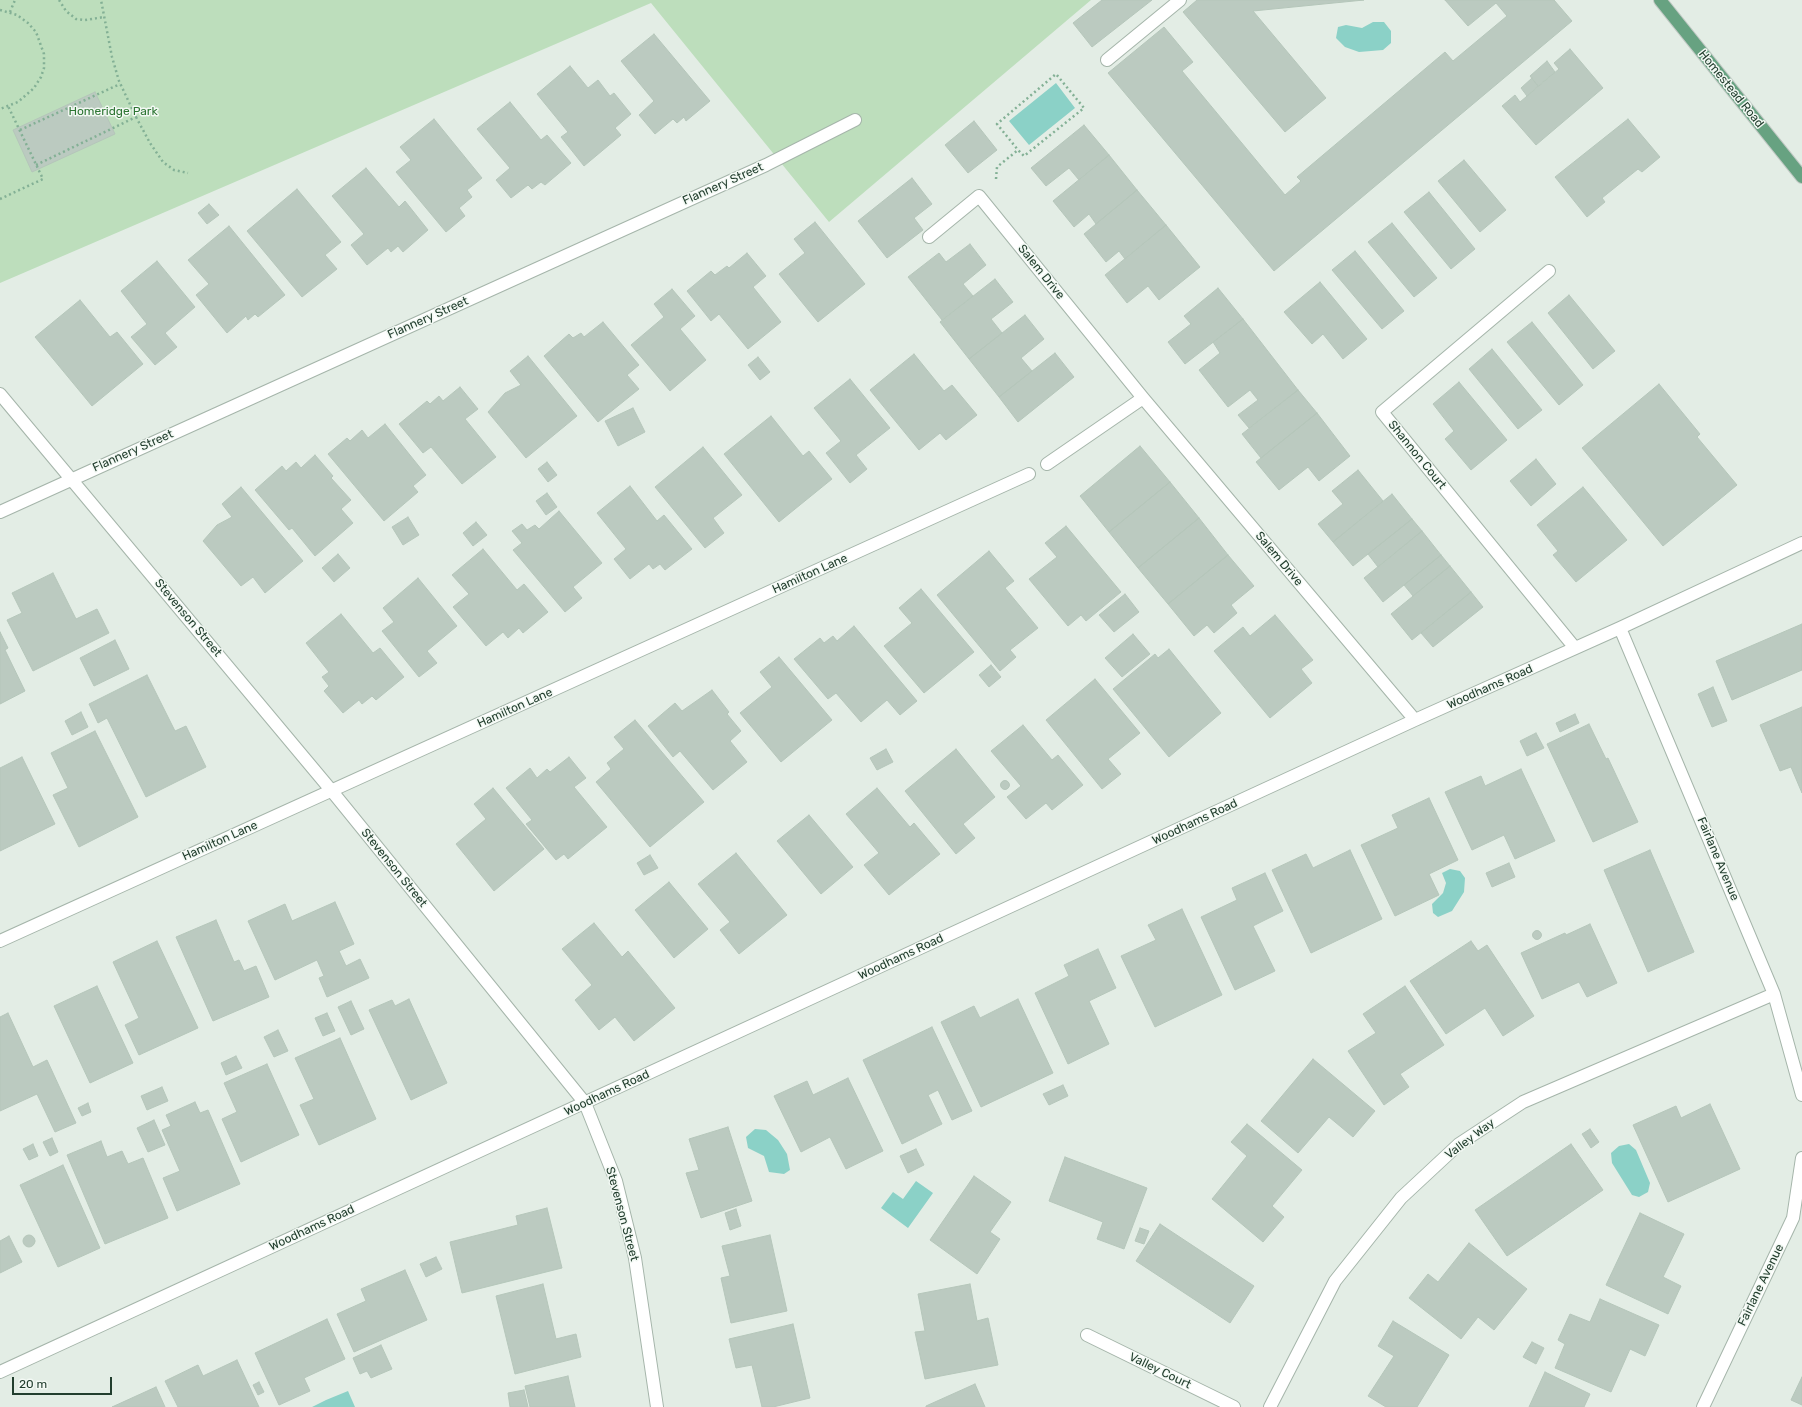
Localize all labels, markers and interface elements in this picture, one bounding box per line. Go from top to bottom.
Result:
street label: Homestead Road [1695,47,1767,131]
park label: Homeridge Park [68,105,158,119]
street label: Flannery Street [681,160,765,208]
street label: Salem Drive [1015,242,1067,302]
street label: Flannery Street [386,294,470,342]
street label: Shannon Court [1385,418,1449,492]
street label: Flannery Street [91,427,175,475]
street label: Salem Drive [1252,529,1306,589]
street label: Hamilton Lane [770,551,850,597]
street label: Stevenson Street [151,576,225,660]
street label: Woodhams Road [1445,662,1535,712]
street label: Hamilton Lane [475,685,555,731]
street label: Woodhams Road [1150,796,1240,848]
street label: Fairlane Avenue [1694,815,1742,903]
street label: Hamilton Lane [180,818,260,864]
street label: Stevenson Street [358,826,430,910]
street label: Woodhams Road [856,931,946,983]
street label: Woodhams Road [562,1067,652,1119]
street label: Valley Way [1442,1116,1498,1162]
street label: Stevenson Street [602,1165,642,1263]
street label: Woodhams Road [267,1202,357,1254]
street label: Fairlane Avenue [1735,1242,1787,1328]
street label: Valley Court [1127,1350,1193,1392]
scale bar [14,1369,114,1395]
text: 20 m [19,1377,47,1391]

